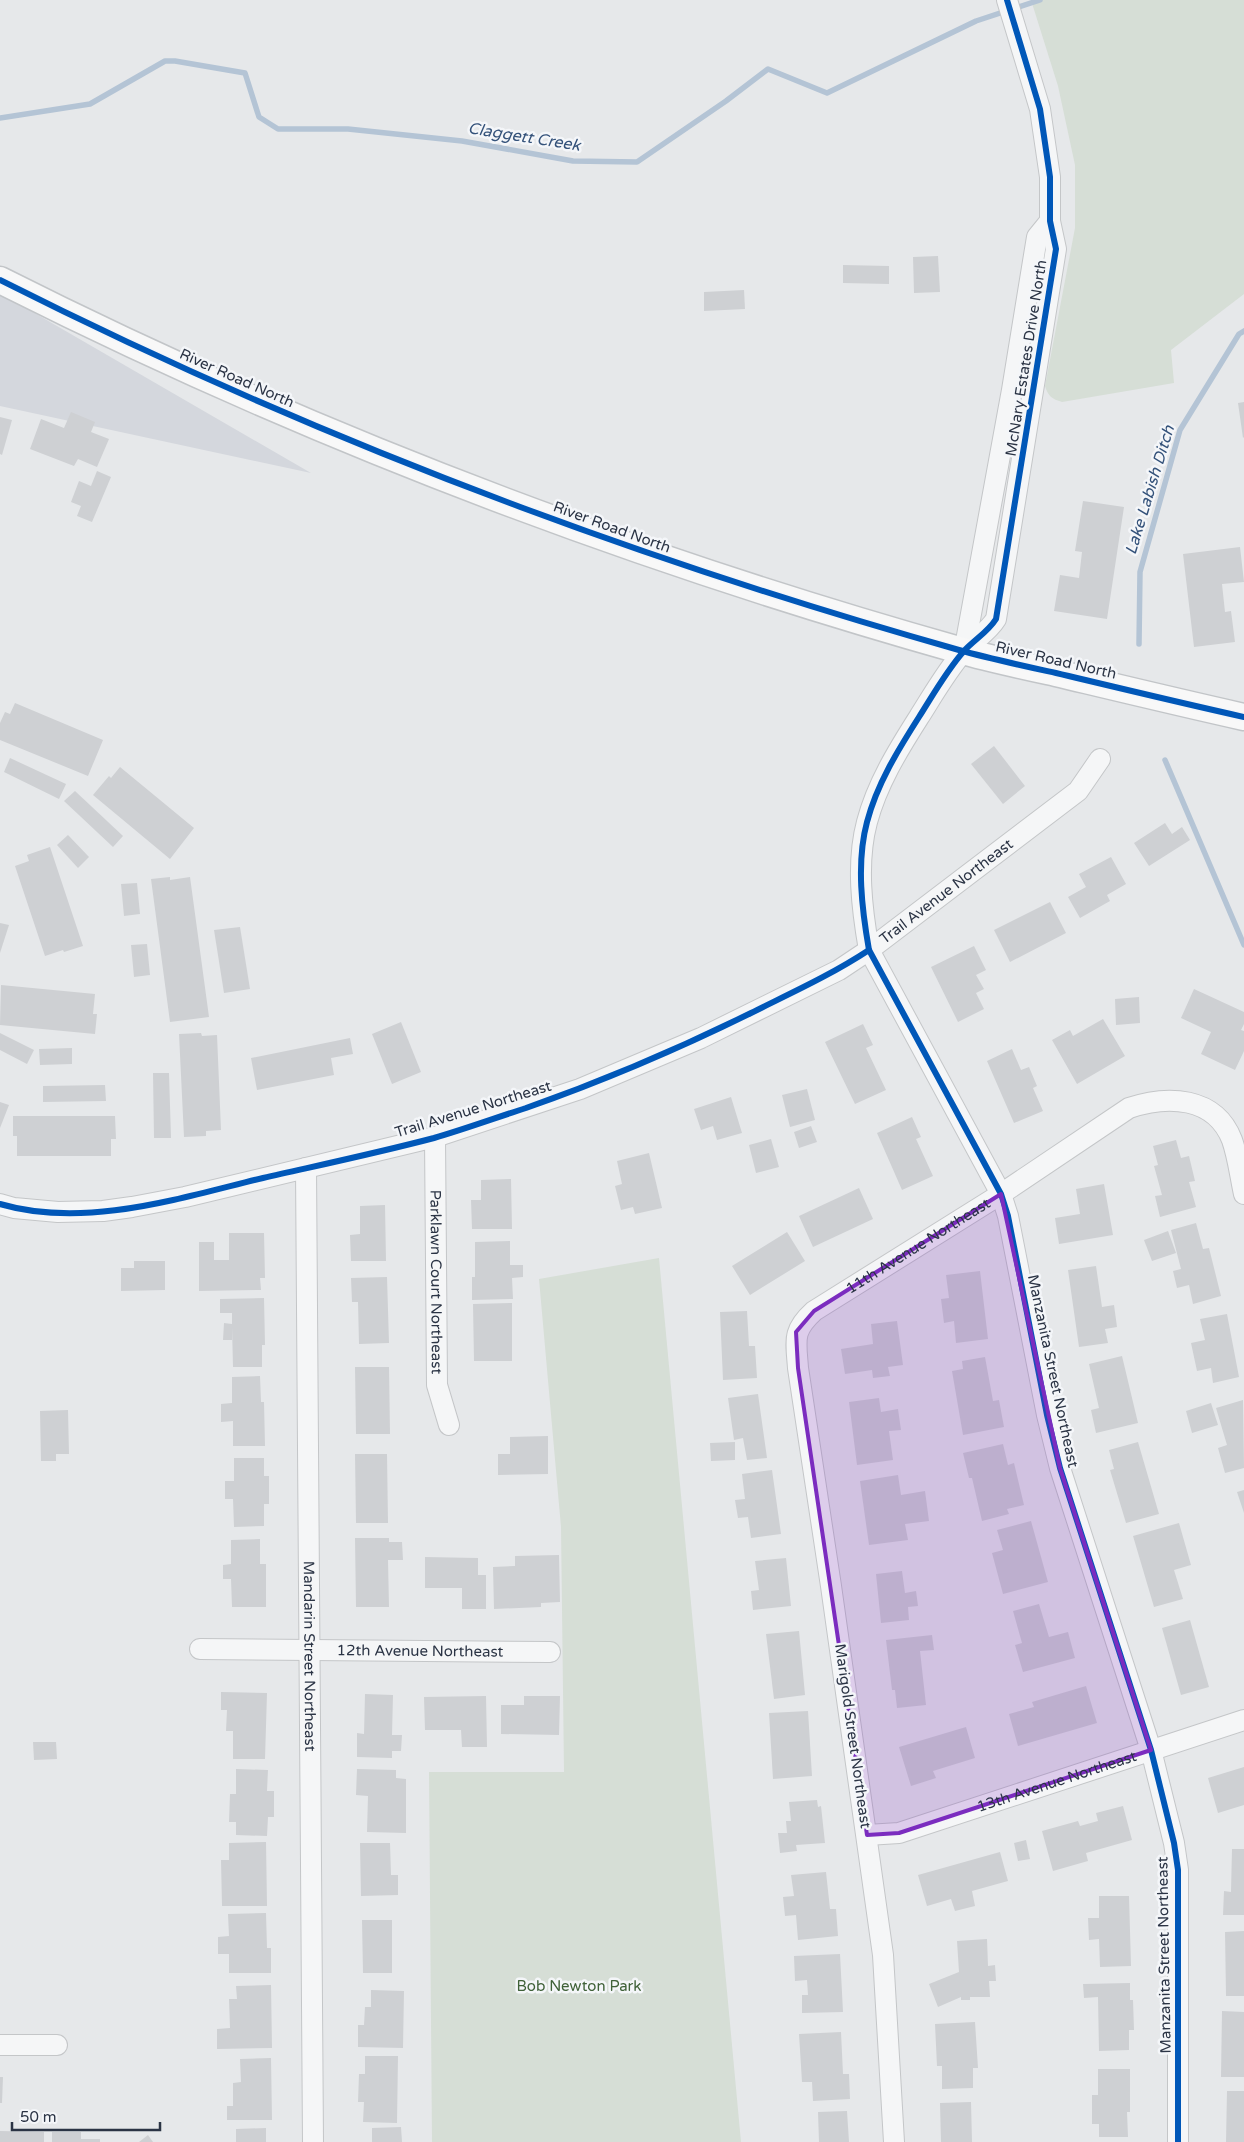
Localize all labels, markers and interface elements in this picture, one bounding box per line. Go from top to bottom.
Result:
water label: Claggett Creek [466,118,583,156]
street label: McNary Estates Drive North [1002,258,1050,458]
street label: River Road North [177,345,297,411]
water label: Lake Labish Ditch [1121,422,1180,557]
street label: River Road North [551,497,673,557]
street label: River Road North [994,637,1118,683]
street label: Trail Avenue Northeast [876,835,1017,948]
street label: Trail Avenue Northeast [393,1077,554,1141]
street label: Parklawn Court Northeast [426,1190,446,1374]
street label: 11th Avenue Northeast [843,1194,994,1298]
street label: Manzanita Street Northeast [1024,1273,1082,1469]
street label: Mandarin Street Northeast [300,1561,319,1752]
street label: 12th Avenue Northeast [337,1641,504,1661]
street label: Marigold Street Northeast [831,1643,875,1830]
street label: 13th Avenue Northeast [975,1747,1139,1816]
street label: Manzanita Street Northeast [1153,1856,1175,2054]
park label: Bob Newton Park [516,1977,642,1995]
scale bar [12,2100,160,2132]
text: 50 m [20,2108,57,2126]

